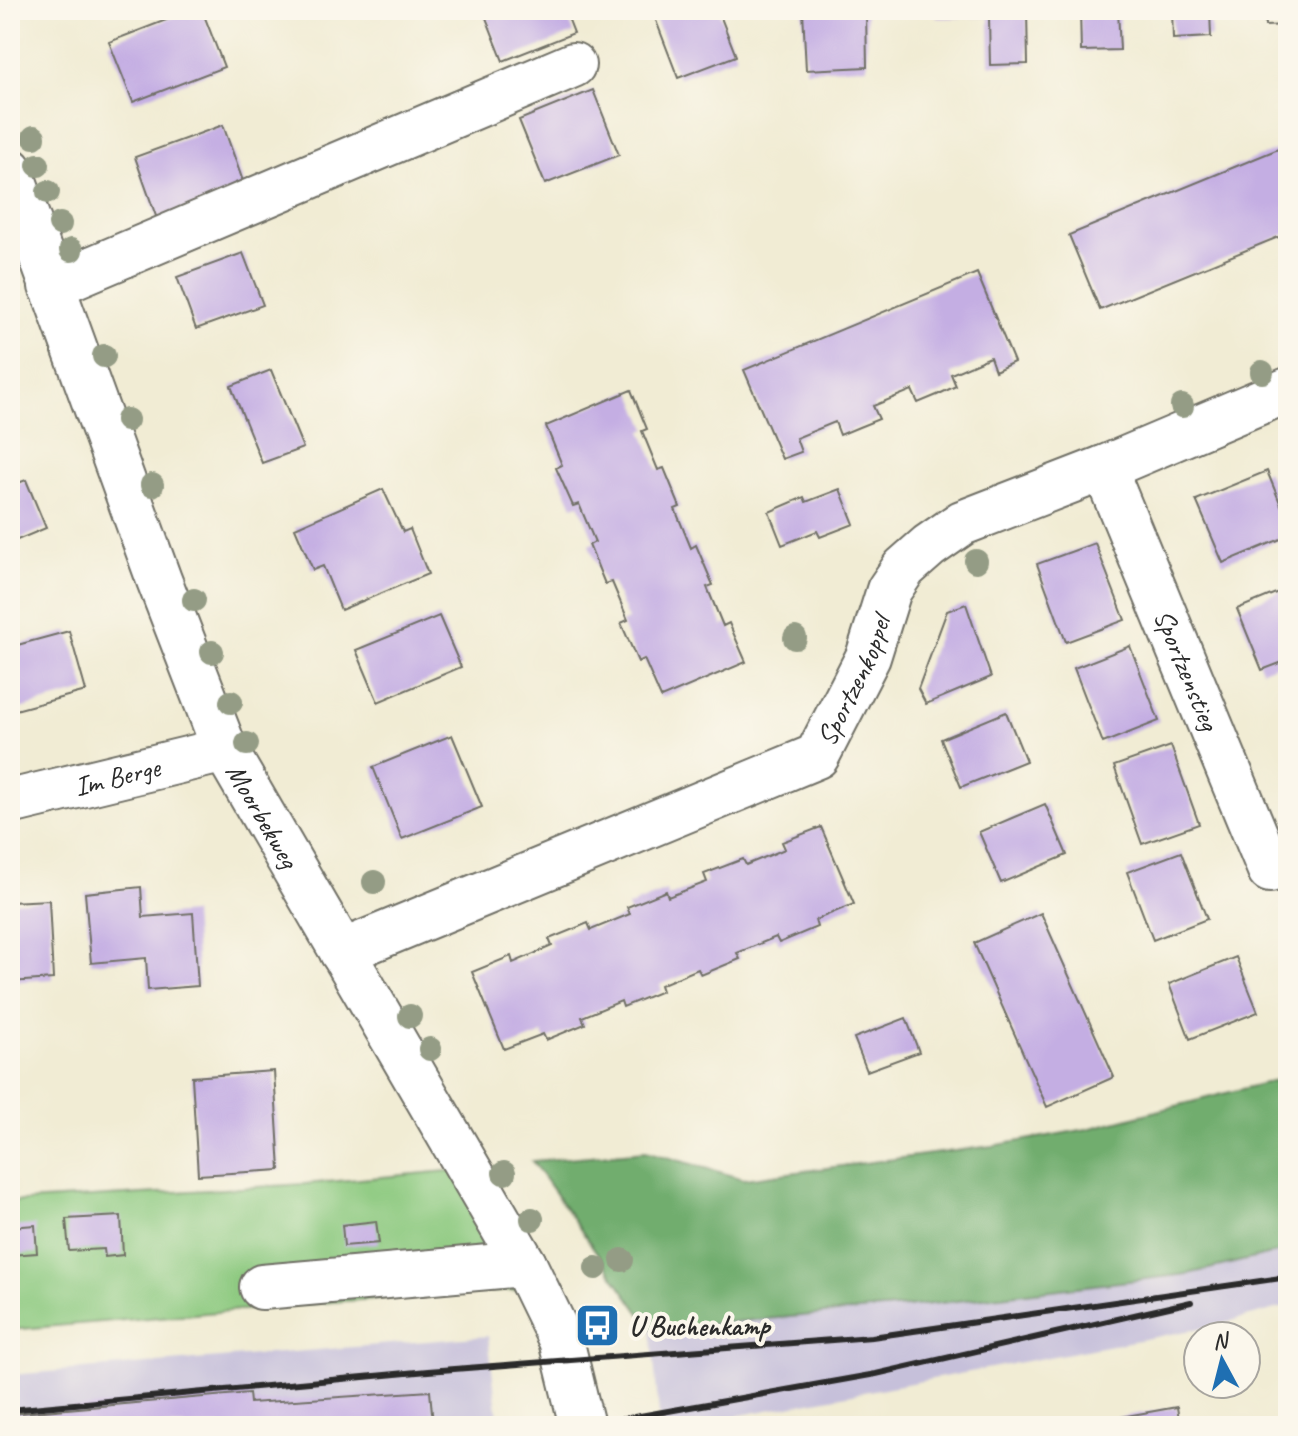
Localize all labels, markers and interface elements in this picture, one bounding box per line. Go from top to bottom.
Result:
street label: Sportzenstieg [1147,604,1228,737]
street label: Sportzenkoppel [808,606,899,751]
street label: Im Berge [71,749,165,803]
street label: Moorbekweg [219,757,308,876]
bus stop icon: U Buchenkamp [574,1301,622,1349]
place label: U Buchenkamp [629,1308,772,1343]
north arrow [1182,1320,1262,1400]
text: N [1211,1326,1232,1356]

